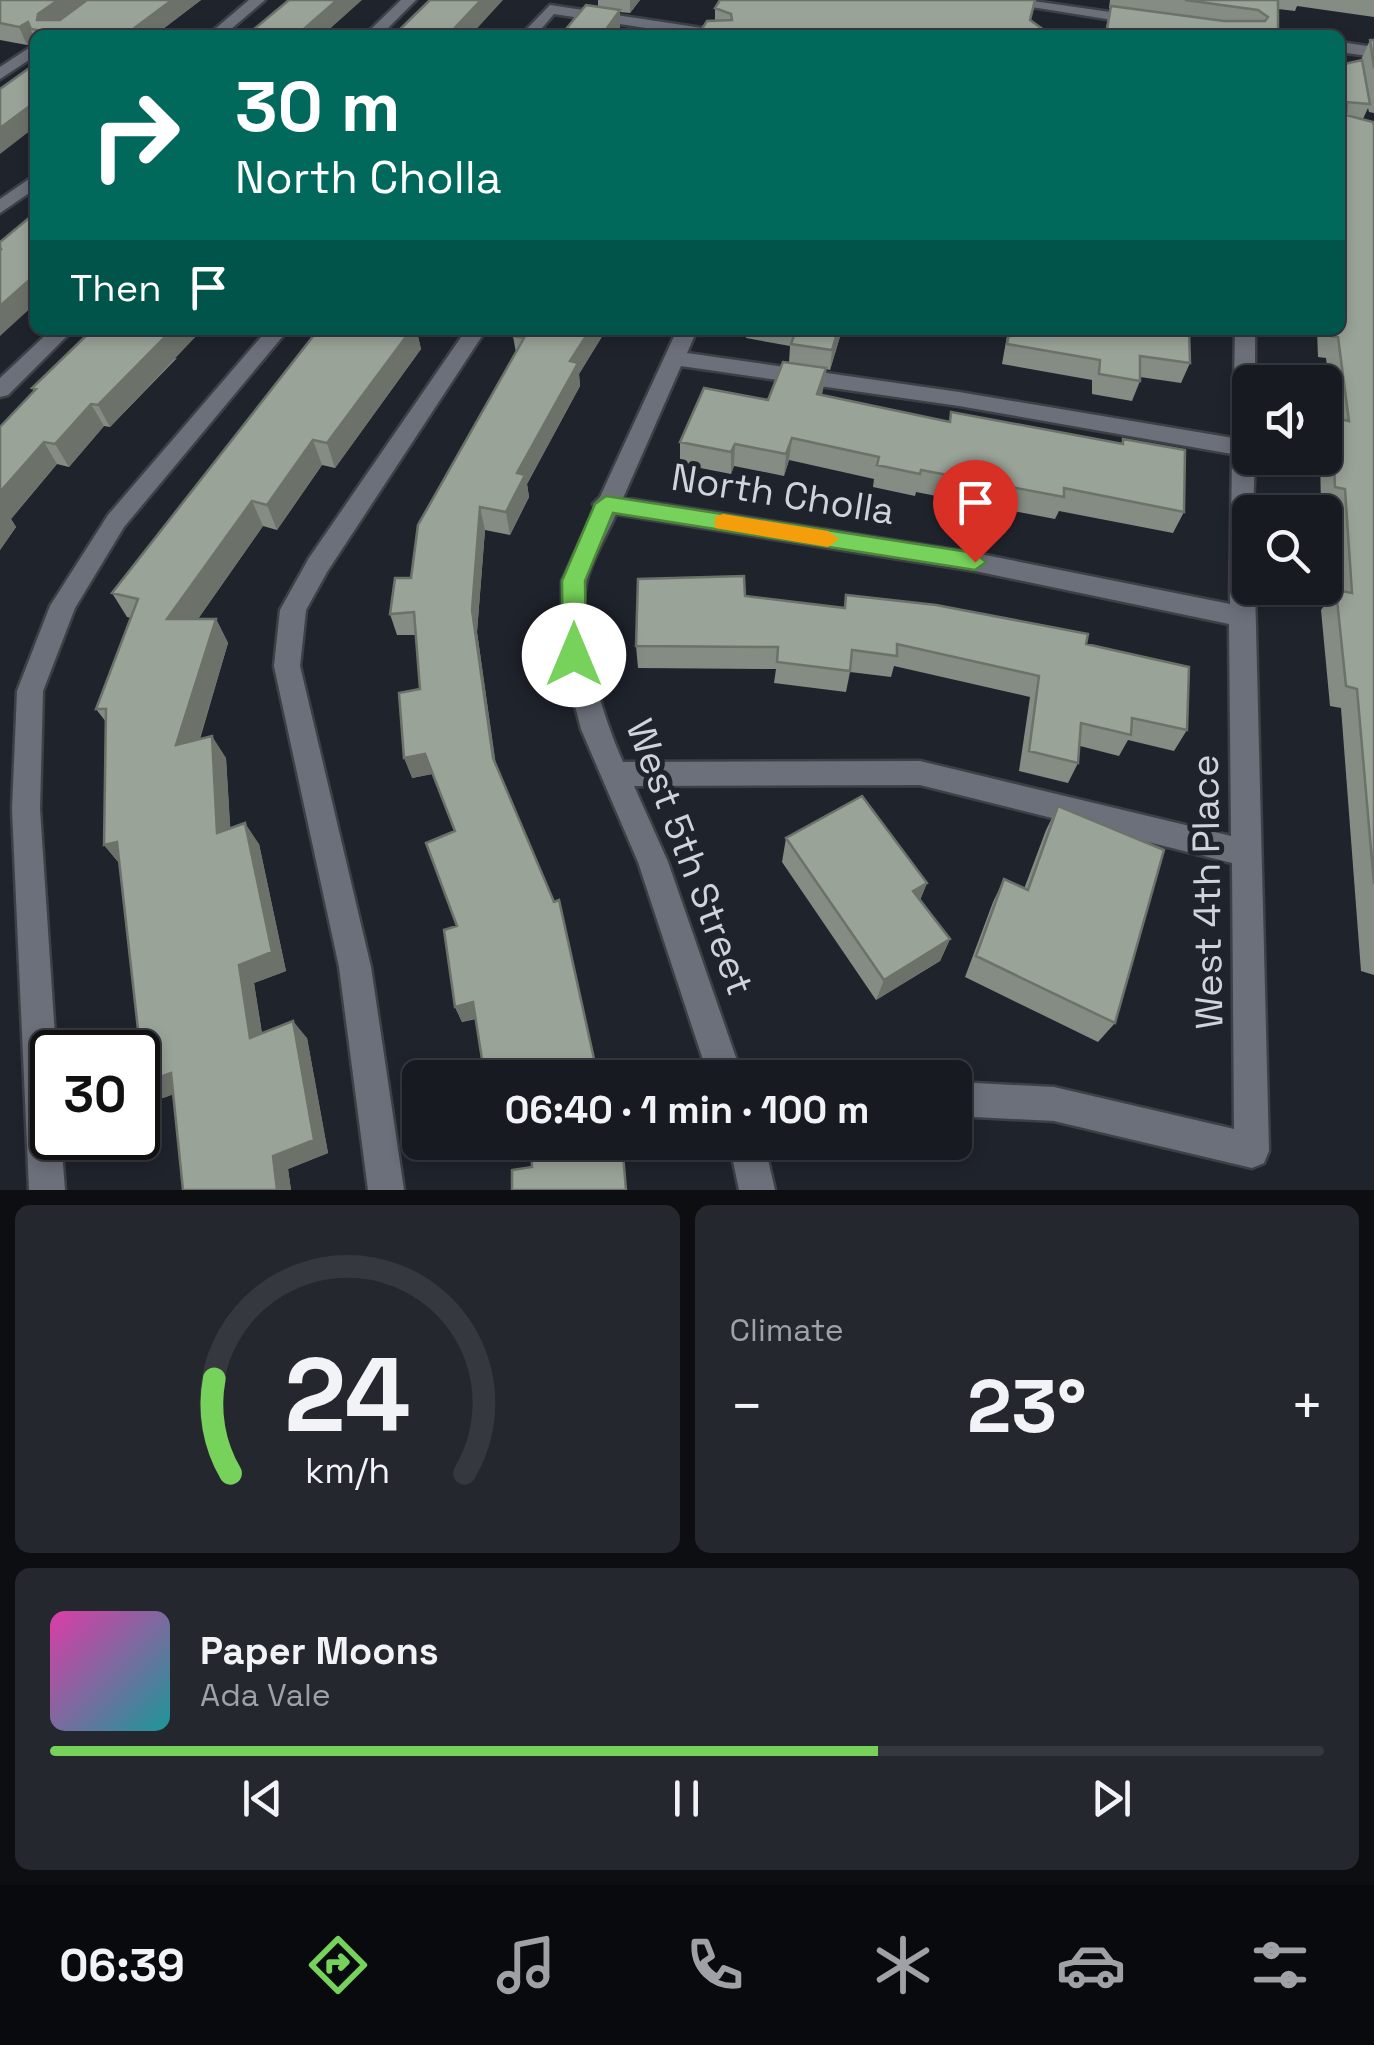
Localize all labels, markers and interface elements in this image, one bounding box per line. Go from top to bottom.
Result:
text: 30 m [235,62,400,151]
icon: right [70,70,200,200]
text: North Cholla [235,149,502,206]
icon: arrive [181,260,236,315]
text: Then [70,264,161,312]
map controls [1232,365,1342,605]
button: sound [1232,365,1342,475]
street label: North Cholla [668,453,898,535]
pin [933,460,1018,563]
icon: arrive [948,475,1003,530]
button: search [1232,495,1342,605]
position arrow [522,603,626,707]
street label: West 5th Street [615,712,765,1002]
street label: West 4th Place [1181,754,1233,1030]
speed limit sign: 30 [30,1030,160,1160]
text: 06:40 · 1 min · 100 m [505,1086,869,1134]
text: Climate [730,1310,844,1350]
text: 24 [284,1329,410,1461]
text: 23° [967,1358,1087,1454]
text: − [730,1371,764,1441]
text: + [1290,1371,1324,1441]
text: km/h [305,1448,390,1493]
text: Paper Moons [200,1627,439,1675]
text: Ada Vale [200,1675,331,1715]
icon: previous [235,1771,290,1826]
icon: pause [659,1771,714,1826]
icon: next [1084,1771,1139,1826]
icon: directions [303,1930,373,2000]
icon: music [491,1930,561,2000]
icon: phone [680,1930,750,2000]
icon: climate [868,1930,938,2000]
icon: car [1056,1930,1126,2000]
icon: filters [1245,1930,1315,2000]
text: 06:39 [59,1937,185,1994]

